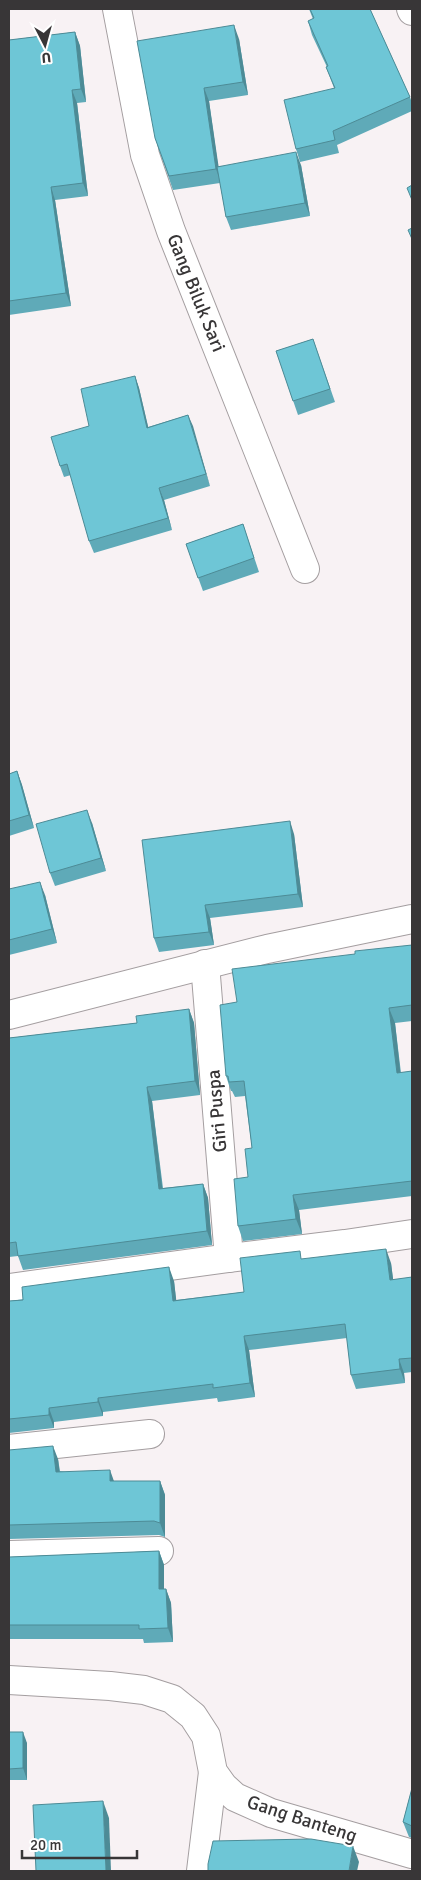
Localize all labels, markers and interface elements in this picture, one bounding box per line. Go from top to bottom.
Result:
north arrow [20,20,70,70]
text: U [41,48,52,66]
street label: Gang Biluk Sari [161,230,231,356]
street label: Giri Puspa [201,1069,233,1153]
street label: Gang Banteng [244,1790,360,1848]
scale bar [22,1828,138,1860]
text: 20 m [30,1836,61,1854]

